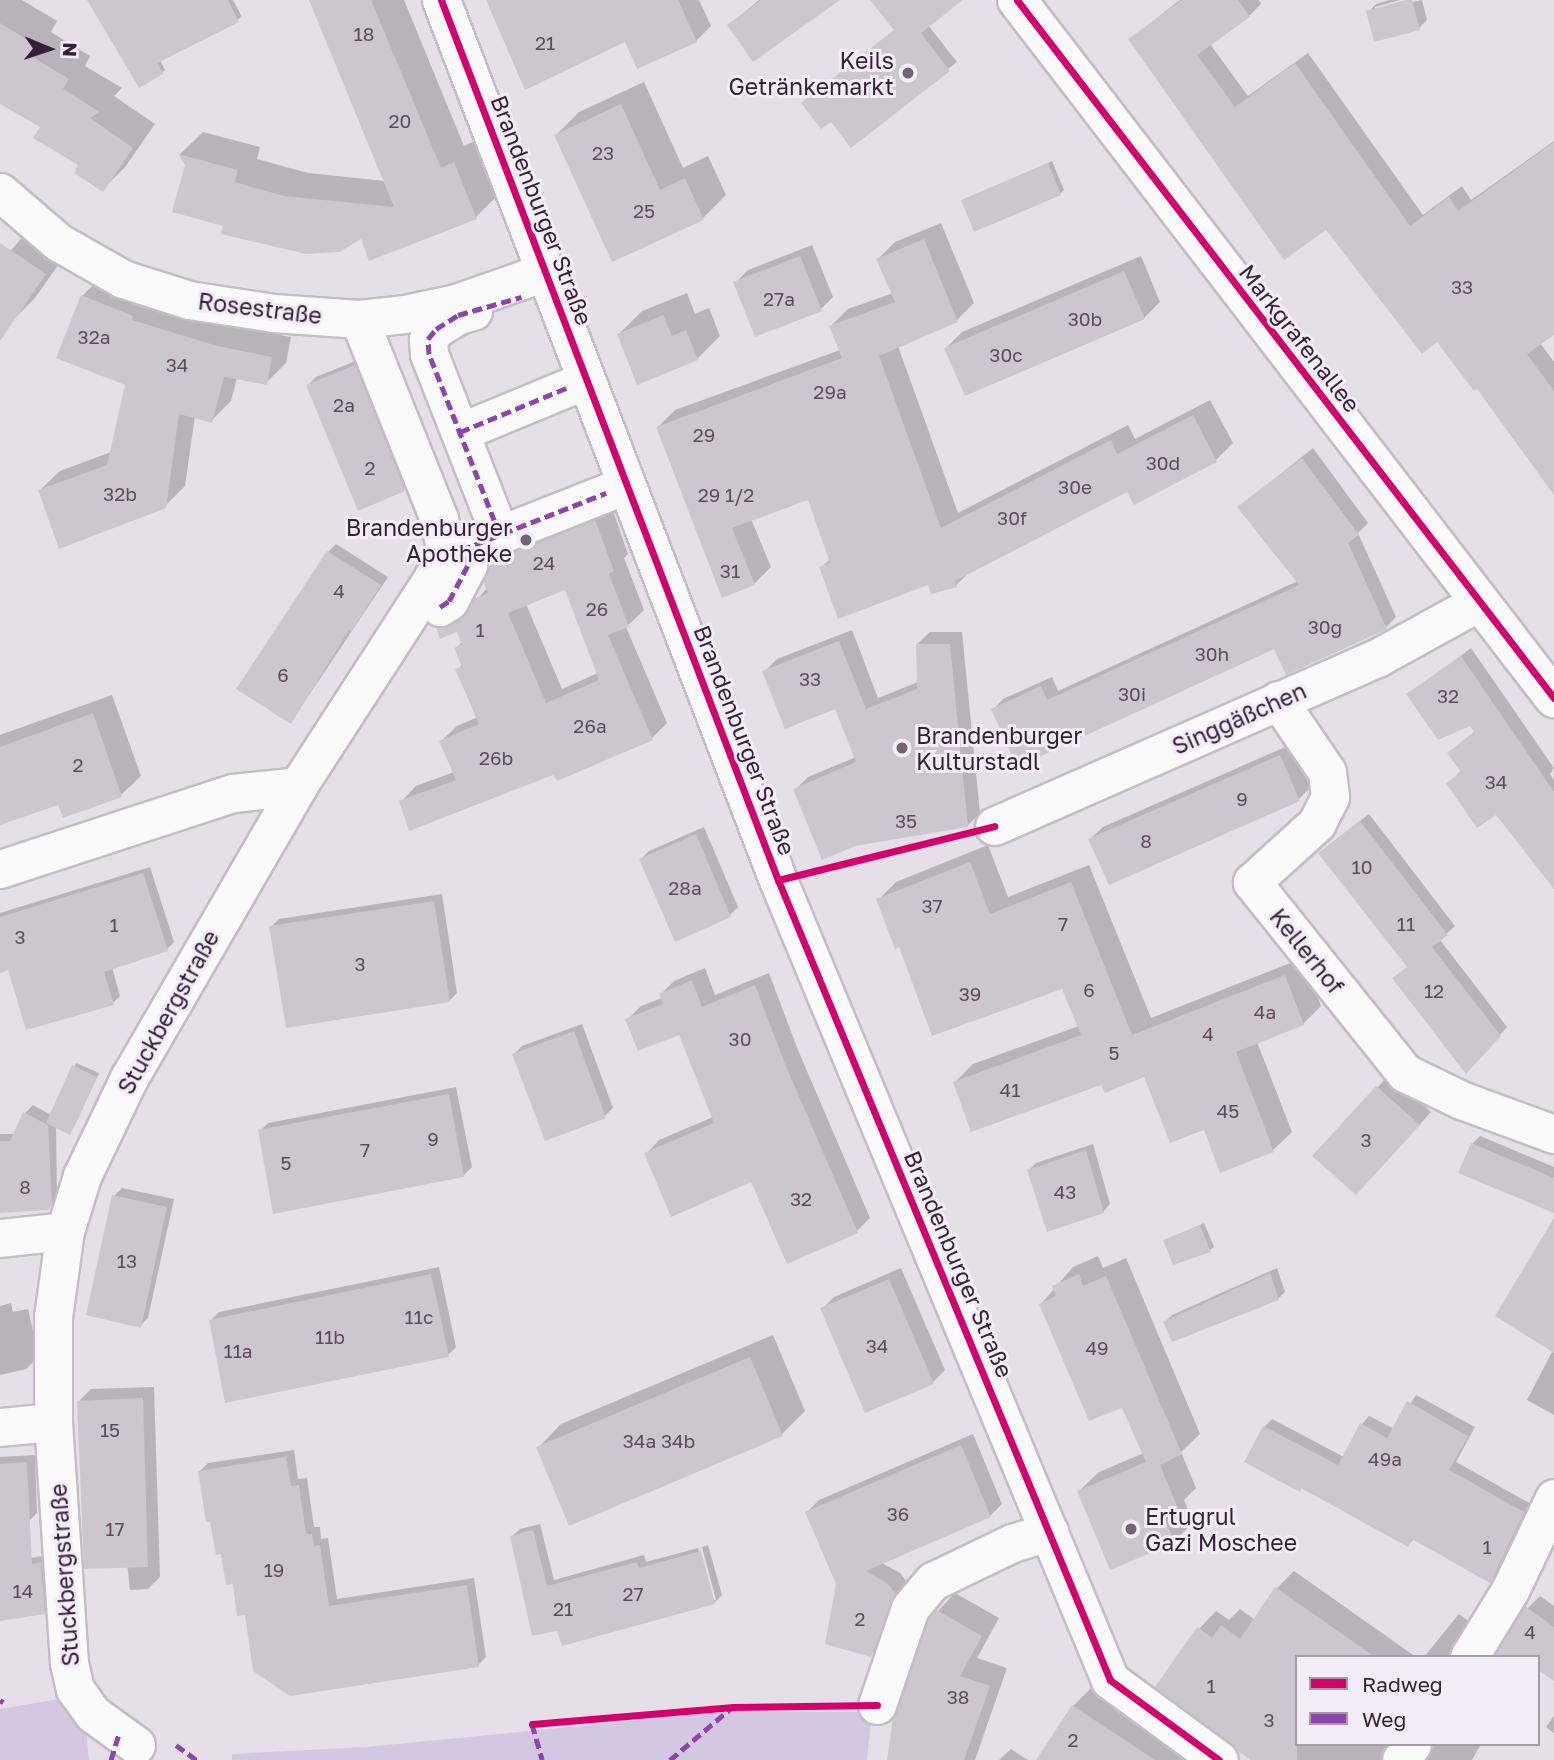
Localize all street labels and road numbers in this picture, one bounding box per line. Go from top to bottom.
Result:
street label: Brandenburger Straße [485,91,599,329]
street label: Markgrafenallee [1234,259,1366,417]
street label: Rosestraße [197,287,323,329]
street label: Brandenburger Straße [688,621,802,859]
street label: Singgäßchen [1168,676,1310,760]
street label: Kellerhof [1264,903,1350,999]
street label: Stuckbergstraße [112,925,224,1099]
street label: Brandenburger Straße [899,1146,1019,1382]
street label: Stuckbergstraße [44,1483,84,1667]

